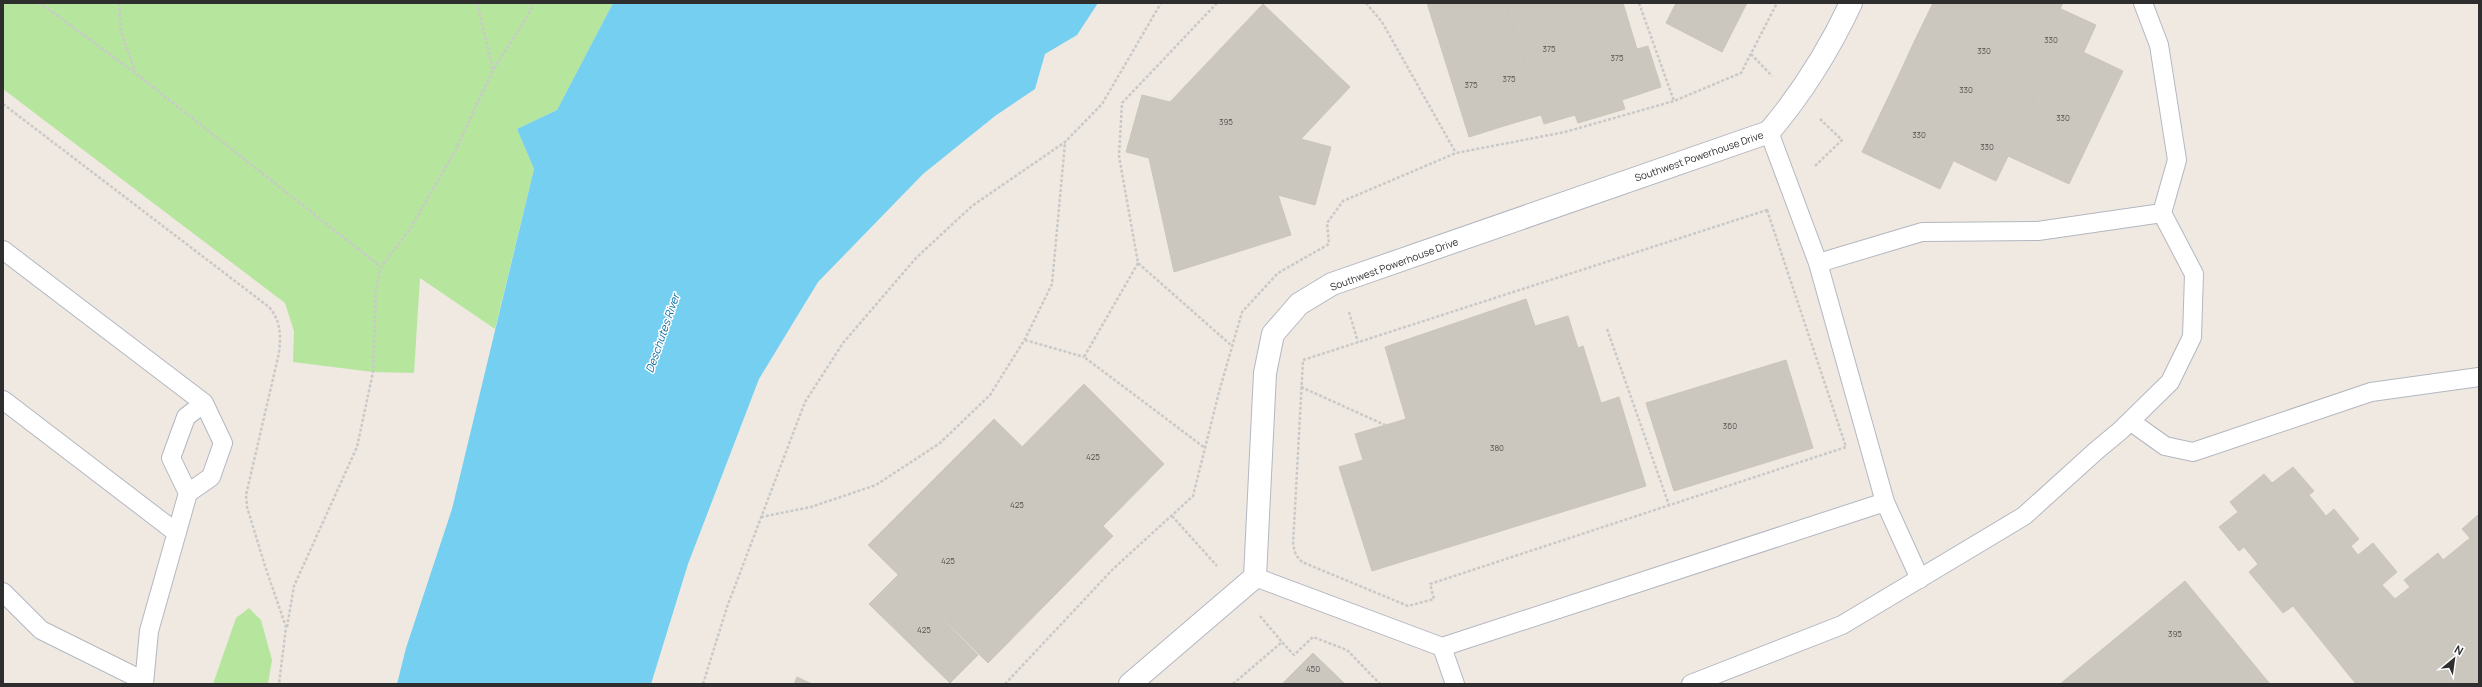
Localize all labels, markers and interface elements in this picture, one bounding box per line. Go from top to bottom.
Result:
house number: 330 [2044,34,2058,45]
house number: 375 [1542,43,1556,54]
house number: 330 [1977,45,1991,56]
house number: 375 [1610,52,1624,63]
house number: 375 [1502,73,1516,84]
house number: 375 [1464,79,1478,90]
house number: 330 [1959,84,1973,95]
house number: 330 [2056,112,2070,123]
house number: 395 [1219,116,1233,127]
street label: Southwest Powerhouse Drive [1633,127,1765,185]
house number: 330 [1912,129,1926,140]
house number: 330 [1980,141,1994,152]
street label: Southwest Powerhouse Drive [1328,234,1460,294]
water label: Deschutes River [641,290,683,374]
house number: 360 [1723,420,1737,431]
house number: 380 [1490,442,1504,453]
house number: 425 [1086,451,1100,462]
house number: 425 [1010,499,1024,510]
house number: 425 [941,555,955,566]
house number: 425 [917,624,931,635]
house number: 395 [2168,628,2182,639]
north arrow [2434,639,2474,679]
text: N [2452,641,2466,658]
house number: 450 [1306,663,1320,674]

